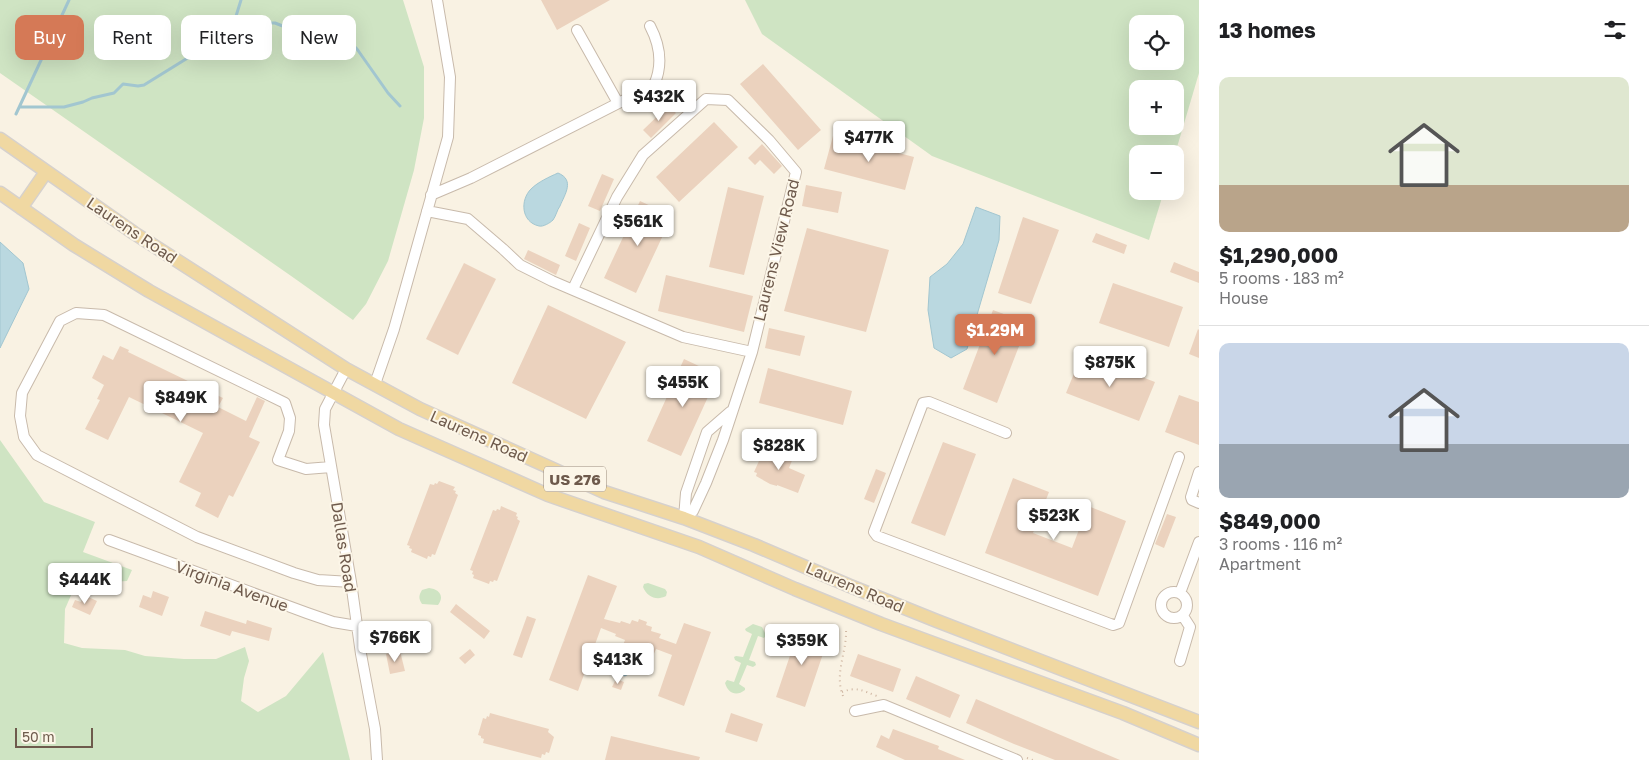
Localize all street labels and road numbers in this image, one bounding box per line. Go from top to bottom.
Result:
street label: Laurens View Road [749,177,803,323]
street label: Laurens Road [83,192,181,268]
street label: Laurens Road [427,406,531,466]
road number: US 276 [544,466,606,492]
street label: Dallas Road [327,500,361,594]
street label: Virginia Avenue [173,556,291,616]
street label: Laurens Road [803,557,907,617]

